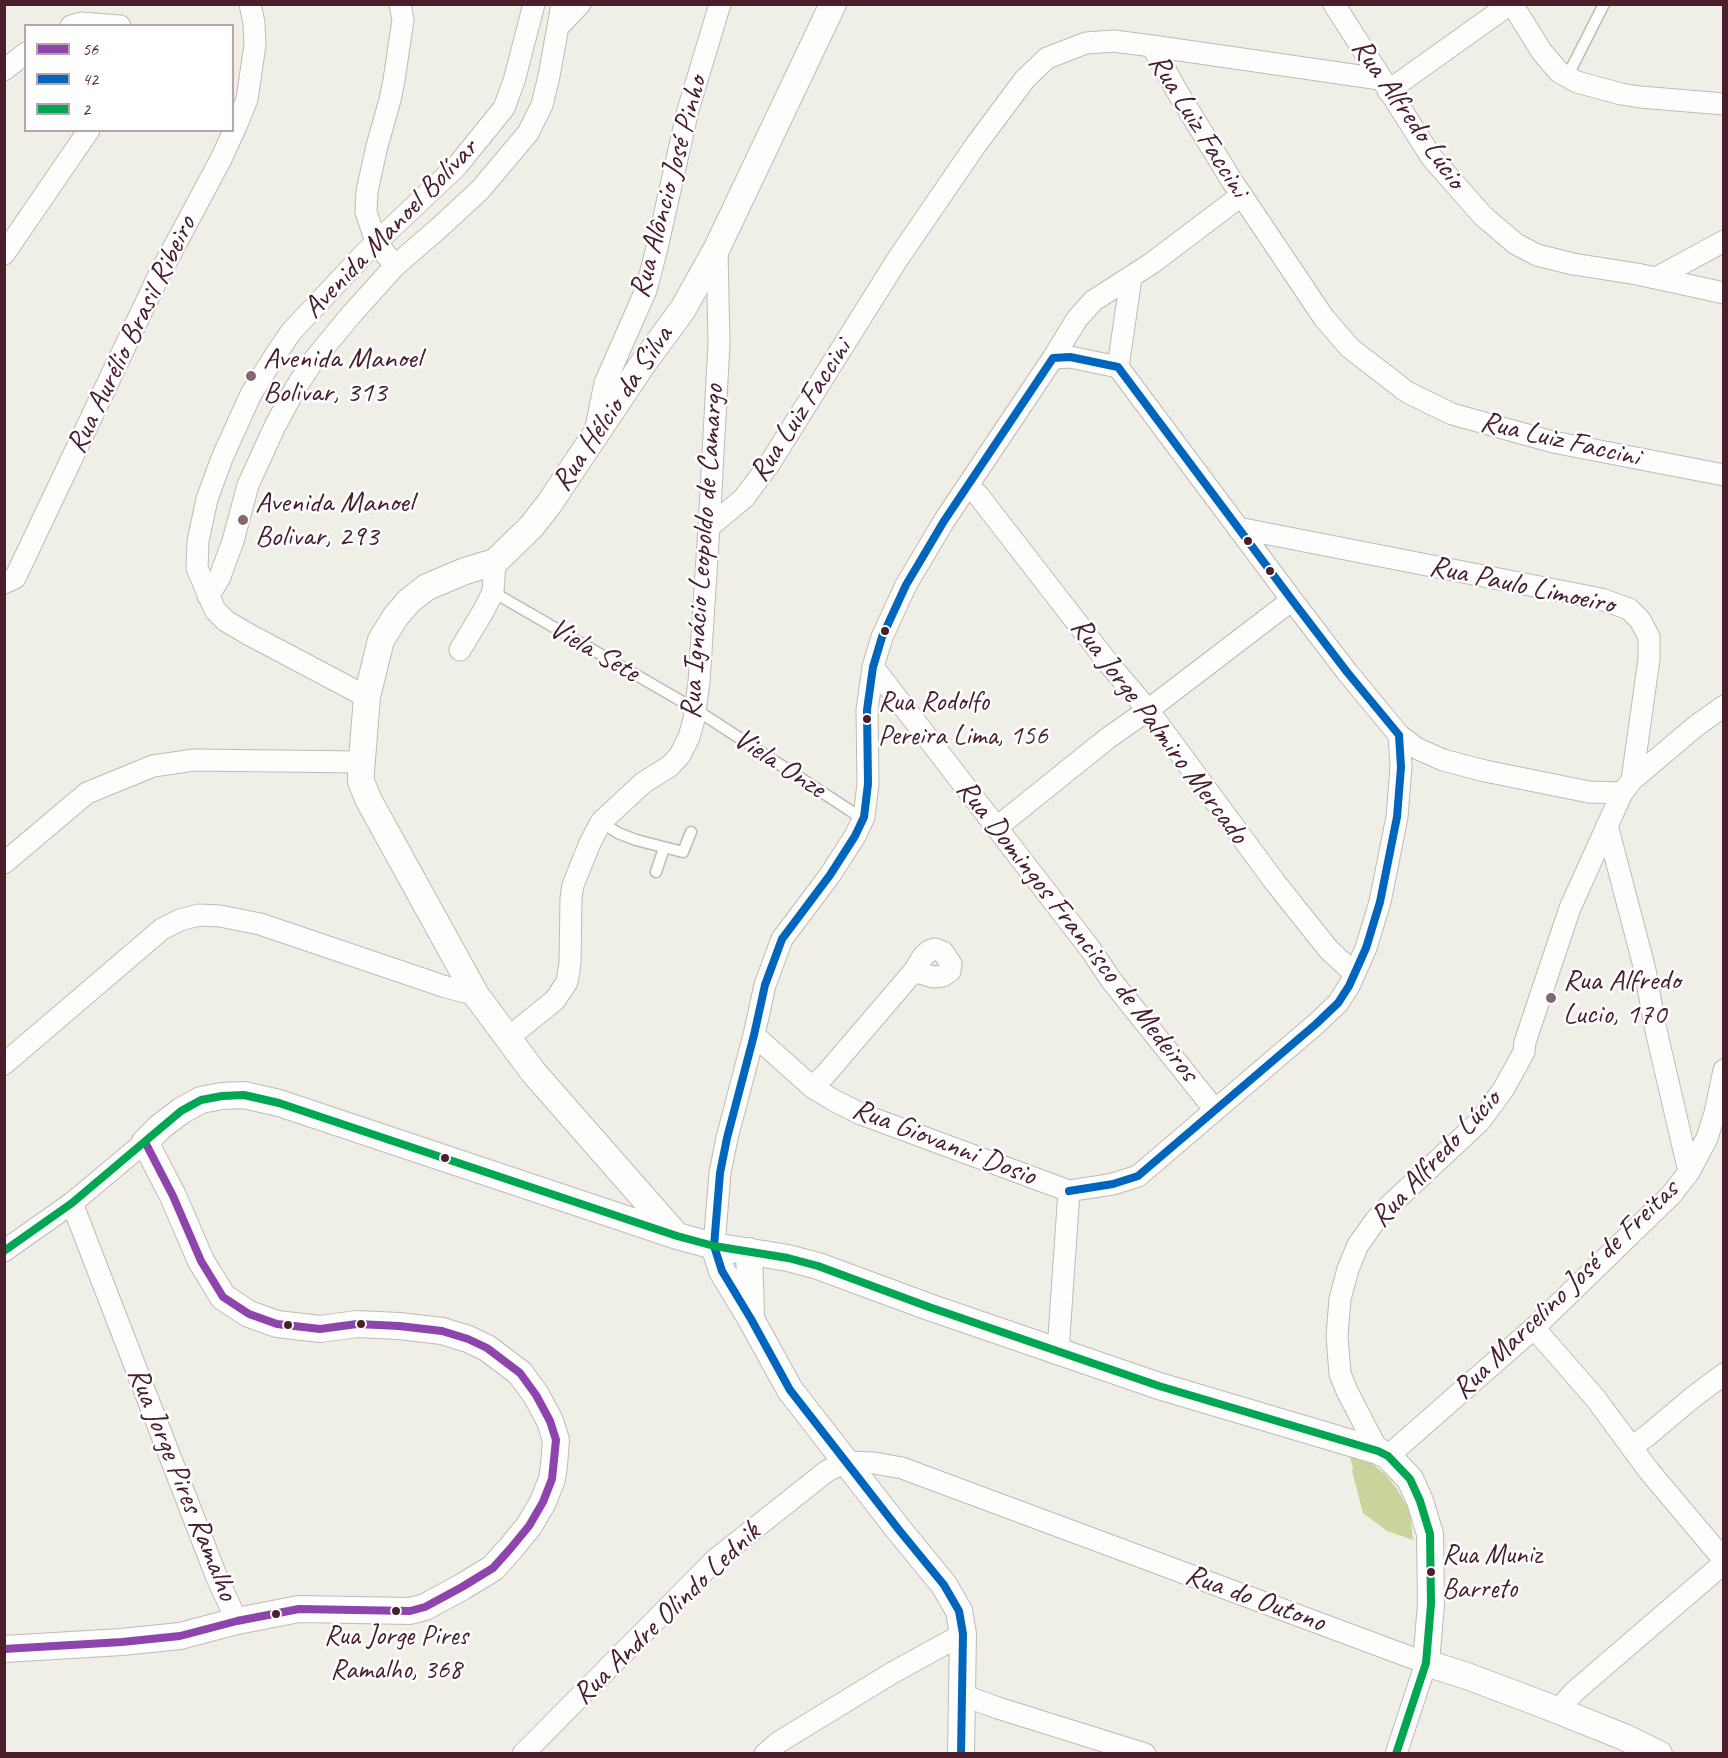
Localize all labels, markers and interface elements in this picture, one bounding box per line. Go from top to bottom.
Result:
legend [24,24,234,132]
street label: Rua Alfredo Lúcio [1343,32,1473,196]
text: 56 [82,38,98,60]
street label: Rua Luiz Faccini [1140,48,1256,204]
text: 42 [82,68,98,90]
street label: Rua Alôncio José Pinho [622,72,716,302]
text: 2 [82,98,90,120]
street label: Avenida Manoel Bolívar [296,131,486,327]
street label: Rua Aurélio Brasil Ribeiro [59,210,205,460]
street label: Rua Hélcio da Silva [545,320,681,498]
street label: Rua Luiz Faccini [742,333,860,489]
place label: Avenida Manoel Bolivar, 313 [263,341,422,412]
marker: Avenida Manoel Bolivar, 313 [244,369,258,383]
street label: Rua Ignácio Leopoldo de Camargo [673,383,733,721]
street label: Rua Luiz Faccini [1477,404,1643,476]
place label: Avenida Manoel Bolivar, 293 [255,485,414,556]
marker: Avenida Manoel Bolivar, 293 [236,513,250,527]
unlabelled marker [1242,535,1254,547]
street label: Rua Paulo Limoeiro [1426,549,1618,623]
unlabelled marker [1264,565,1276,577]
street label: Viela Sete [543,611,645,691]
street label: Rua Jorge Palmiro Mercado [1062,611,1256,851]
unlabelled marker [879,625,891,637]
place label: Rua Rodolfo Pereira Lima, 156 [878,686,1048,752]
marker: Rua Rodolfo Pereira Lima, 156 [861,713,873,725]
street label: Viela Onze [726,721,832,807]
street label: Rua Domingos Francisco de Medeiros [948,773,1206,1089]
place label: Rua Alfredo Lucio, 170 [1563,963,1680,1034]
marker: Rua Alfredo Lucio, 170 [1544,991,1558,1005]
street label: Rua Alfredo Lúcio [1363,1083,1509,1235]
street label: Rua Giovanni Dosio [847,1092,1041,1194]
unlabelled marker [439,1152,451,1164]
street label: Rua Marcelino José de Freitas [1445,1173,1687,1407]
unlabelled marker [355,1318,367,1330]
unlabelled marker [282,1319,294,1331]
street label: Rua Jorge Pires Ramalho [119,1362,245,1606]
street label: Rua Andre Olindo Lednik [566,1515,768,1713]
place label: Rua Muniz Barreto [1442,1539,1541,1605]
street label: Rua do Outono [1180,1557,1330,1641]
marker: Rua Muniz Barreto [1425,1566,1437,1578]
marker: Rua Jorge Pires Ramalho, 368 [390,1605,402,1617]
unlabelled marker [270,1608,282,1620]
place label: Rua Jorge Pires Ramalho, 368 [324,1620,468,1686]

